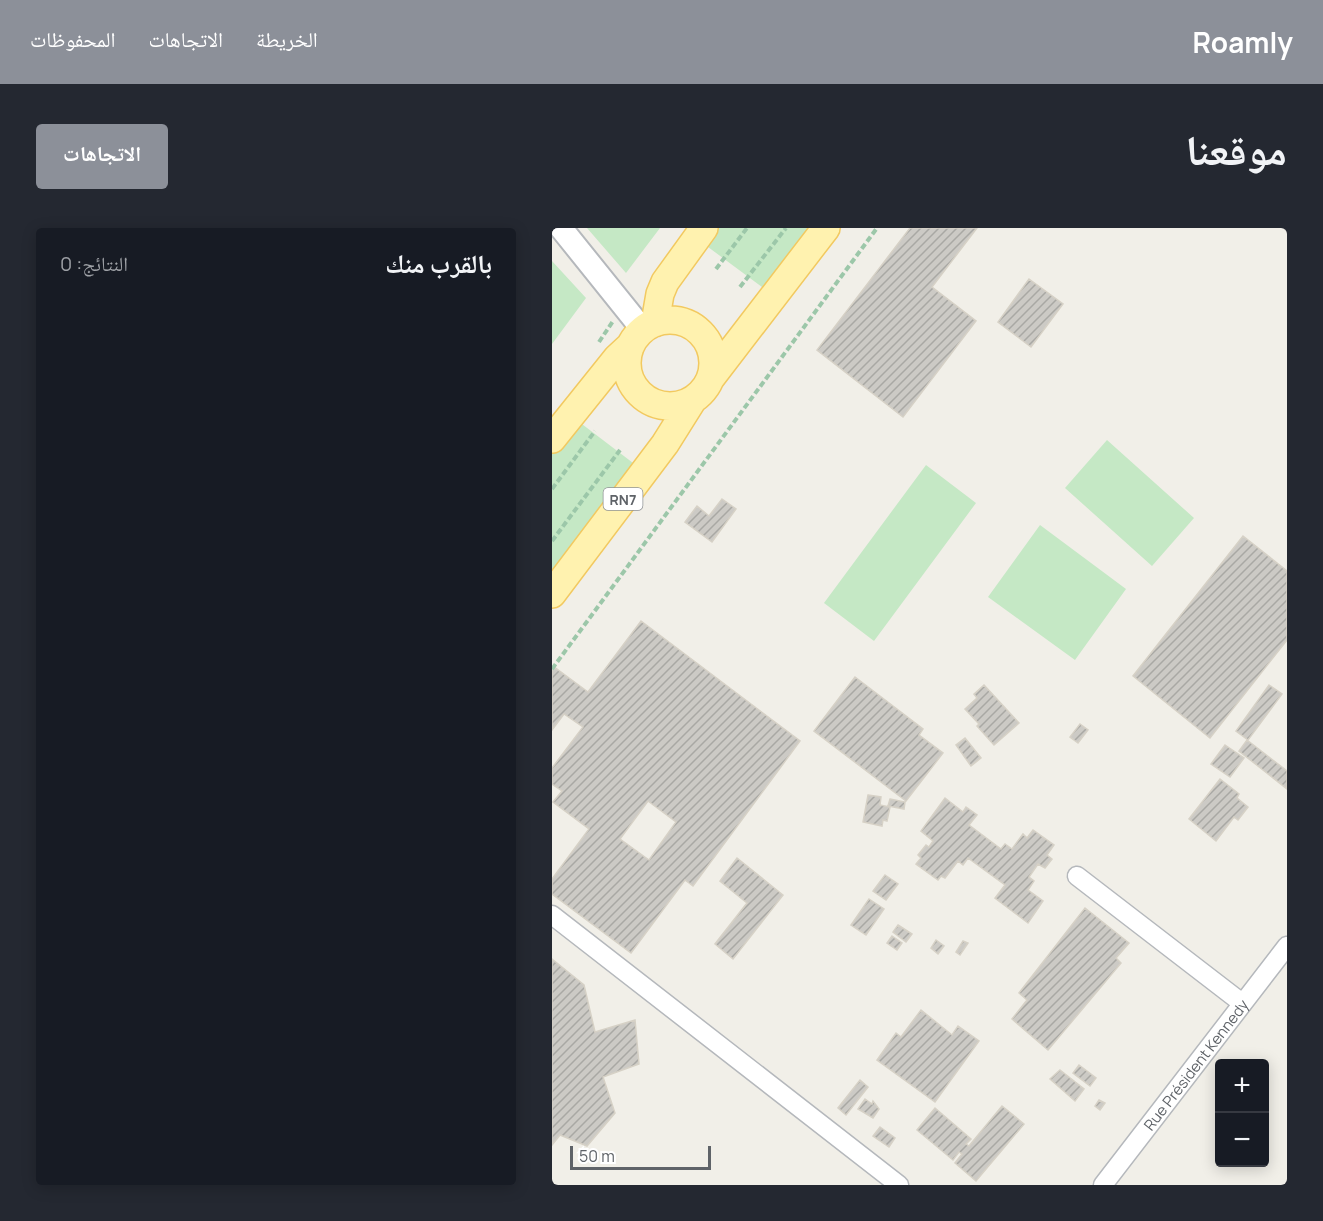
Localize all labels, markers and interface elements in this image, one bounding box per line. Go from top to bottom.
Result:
text: Roamly [1192,23,1293,61]
text: المحفوظات [30,25,115,53]
text: الاتجاهات [148,25,223,53]
text: الخريطة [256,25,318,53]
text: موقعنا [1186,120,1287,178]
button: الاتجاهات [36,124,168,189]
text: بالقرب منك [385,245,492,281]
text: النتائج: 0 [60,250,128,277]
road number: RN7 [604,488,642,510]
street label: Rue Président Kennedy [1138,995,1253,1135]
map controls [1215,1059,1269,1167]
button: + [1215,1059,1269,1113]
button: − [1215,1113,1269,1167]
scale bar [570,1143,711,1170]
text: 50 m [579,1145,615,1167]

